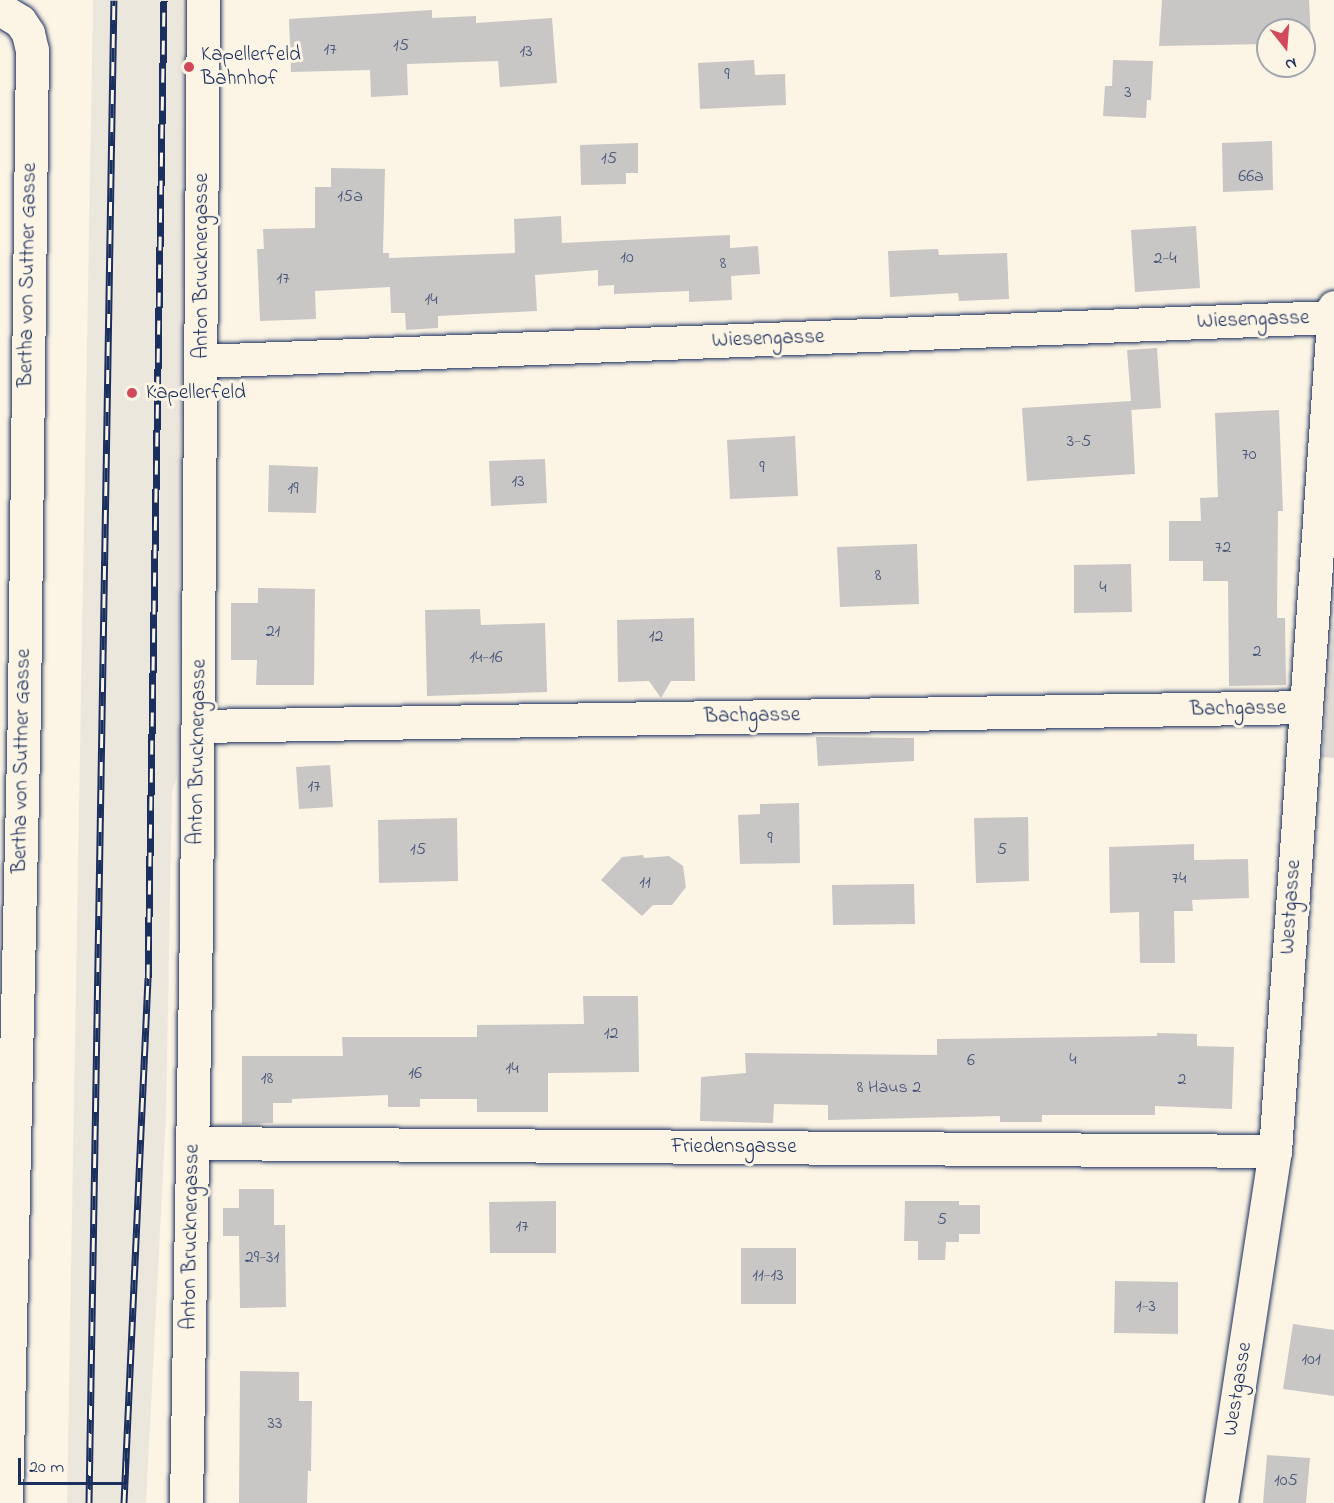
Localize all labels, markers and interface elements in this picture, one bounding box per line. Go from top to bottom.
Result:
north arrow [1256,18,1316,78]
house number: 15 [393,35,409,57]
house number: 17 [323,39,337,61]
house number: 13 [519,41,533,63]
place label: Kapellerfeld Bahnhof [201,42,301,92]
text: N [1282,50,1299,76]
marker: Kapellerfeld Bahnhof [182,60,196,74]
house number: 9 [724,64,730,86]
house number: 3 [1124,82,1132,104]
house number: 15 [601,148,617,170]
street label: Bertha von Suttner Gasse [13,162,43,388]
house number: 66a [1238,166,1264,188]
street label: Anton Brucknergasse [189,173,215,359]
house number: 15a [337,186,363,208]
house number: 10 [620,247,634,269]
house number: 2-4 [1153,248,1177,270]
house number: 8 [720,253,726,275]
house number: 17 [276,268,290,290]
house number: 14 [424,289,438,311]
street label: Wiesengasse [1196,305,1310,335]
street label: Wiesengasse [711,324,825,354]
place label: Kapellerfeld [146,380,246,406]
marker: Kapellerfeld [123,384,141,402]
house number: 3-5 [1067,431,1091,453]
house number: 70 [1241,444,1257,466]
house number: 9 [759,457,765,479]
house number: 13 [511,471,525,493]
house number: 19 [287,478,299,500]
house number: 72 [1215,537,1231,559]
house number: 8 [875,565,881,587]
house number: 4 [1099,577,1107,599]
house number: 21 [266,621,280,643]
house number: 12 [649,626,663,648]
house number: 2 [1253,641,1261,663]
house number: 14-16 [469,647,503,669]
street label: Bertha von Suttner Gasse [7,648,37,874]
street label: Anton Brucknergasse [184,659,212,845]
street label: Bachgasse [1190,696,1286,722]
street label: Bachgasse [704,703,800,729]
house number: 17 [307,776,321,798]
house number: 9 [767,828,773,850]
house number: 15 [410,839,426,861]
house number: 5 [997,839,1007,861]
street label: Westgasse [1275,859,1307,955]
house number: 74 [1172,868,1186,890]
house number: 11 [639,872,651,894]
house number: 12 [604,1023,618,1045]
house number: 4 [1069,1049,1077,1071]
house number: 6 [967,1050,975,1072]
house number: 14 [505,1058,519,1080]
house number: 16 [408,1063,422,1085]
house number: 18 [261,1068,273,1090]
house number: 2 [1178,1069,1186,1091]
house number: 8 Haus 2 [857,1077,921,1099]
street label: Friedensgasse [671,1134,797,1160]
street label: Anton Brucknergasse [177,1144,205,1330]
house number: 5 [937,1209,947,1231]
house number: 17 [515,1216,529,1238]
house number: 29-31 [245,1247,279,1269]
house number: 11-13 [752,1265,784,1287]
house number: 1-3 [1136,1296,1156,1318]
street label: Westgasse [1218,1340,1258,1438]
house number: 101 [1301,1349,1321,1371]
house number: 33 [268,1413,282,1435]
scale bar [21,1446,130,1484]
text: 20 m [29,1455,64,1481]
house number: 105 [1274,1470,1298,1492]

